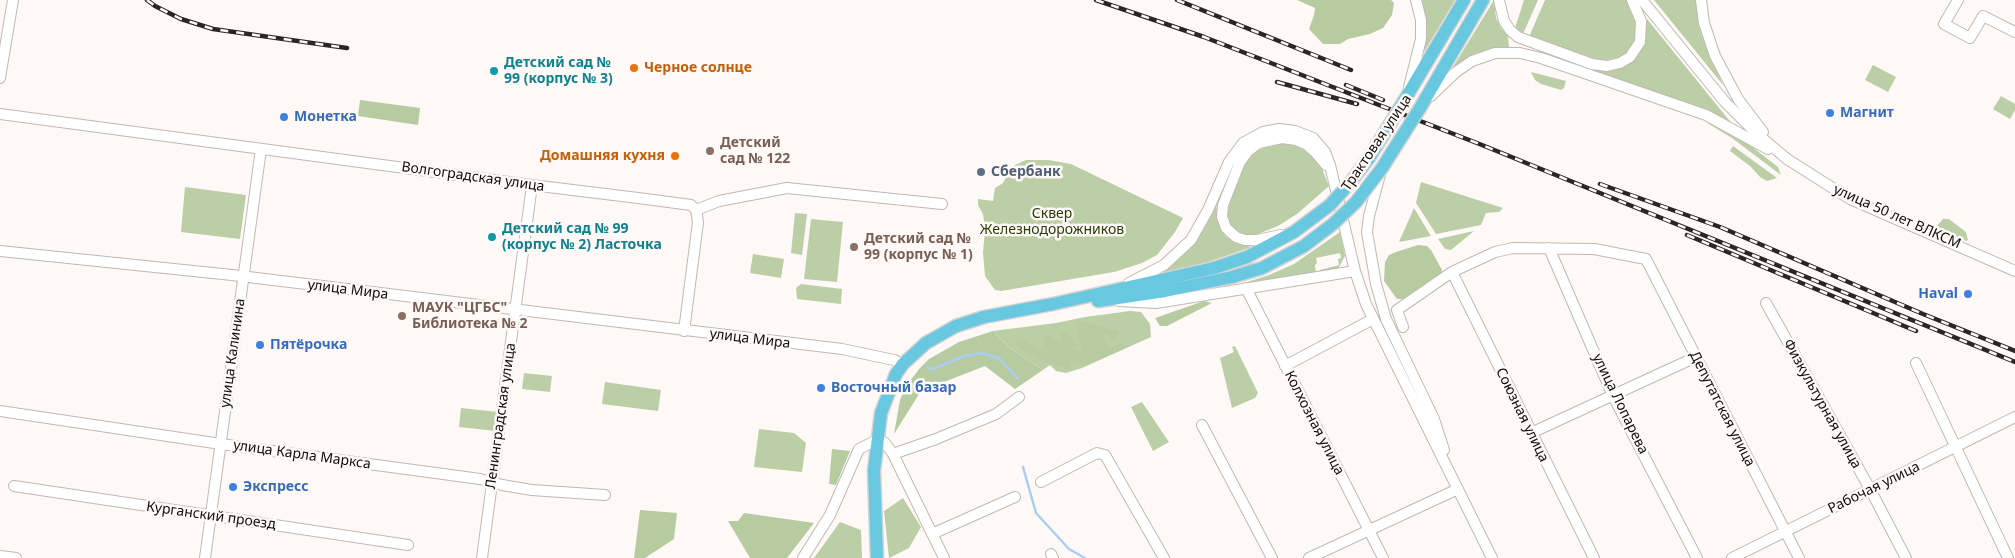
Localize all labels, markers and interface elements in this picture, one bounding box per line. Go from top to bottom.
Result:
place label: Детский сад № 99 (корпус № 3) [504,55,613,88]
place label: Черное солнце [644,60,752,76]
marker: Черное солнце [628,62,640,74]
marker: Детский сад № 99 (корпус № 3) [488,65,500,77]
street label: Трактовая улица [1338,92,1416,194]
place label: Магнит [1840,105,1894,121]
marker: Магнит [1824,107,1836,119]
place label: Монетка [294,109,357,125]
marker: Монетка [278,111,290,123]
place label: Детский сад № 122 [720,135,790,168]
marker: Детский сад № 122 [704,145,716,157]
place label: Домашняя кухня [540,148,665,164]
marker: Домашняя кухня [669,150,681,162]
street label: Волгоградская улица [400,159,546,195]
place label: Сбербанк [991,164,1061,180]
marker: Сбербанк [975,166,987,178]
street label: улица 50 лет ВЛКСМ [1831,181,1963,253]
park label: Сквер Железнодорожников [980,206,1124,238]
place label: Детский сад № 99 (корпус № 2) Ласточка [502,221,662,253]
marker: Детский сад № 99 (корпус № 2) Ласточка [486,231,498,243]
place label: Детский сад № 99 (корпус № 1) [864,231,973,264]
marker: Детский сад № 99 (корпус № 1) [848,241,860,253]
street label: улица Мира [307,277,389,303]
place label: Haval [1918,286,1958,302]
marker: Haval [1962,288,1974,300]
street label: улица Калинина [217,297,249,409]
place label: МАУК "ЦГБС" Библиотека № 2 [412,300,527,332]
marker: МАУК "ЦГБС" Библиотека № 2 [396,310,408,322]
street label: улица Мира [709,326,791,352]
street label: Физкультурная улица [1779,336,1865,472]
place label: Пятёрочка [270,337,347,353]
marker: Пятёрочка [254,339,266,351]
street label: Ленинградская улица [482,342,520,490]
street label: Депутатская улица [1686,348,1758,470]
street label: улица Лопарева [1588,351,1652,457]
street label: Союзная улица [1492,365,1552,465]
street label: Колхозная улица [1280,368,1348,478]
place label: Восточный базар [831,380,956,396]
marker: Восточный базар [815,382,827,394]
street label: улица Карла Маркса [232,437,372,473]
street label: Рабочая улица [1825,459,1923,517]
place label: Экспресс [243,479,309,495]
marker: Экспресс [227,481,239,493]
street label: Курганский проезд [145,499,277,533]

